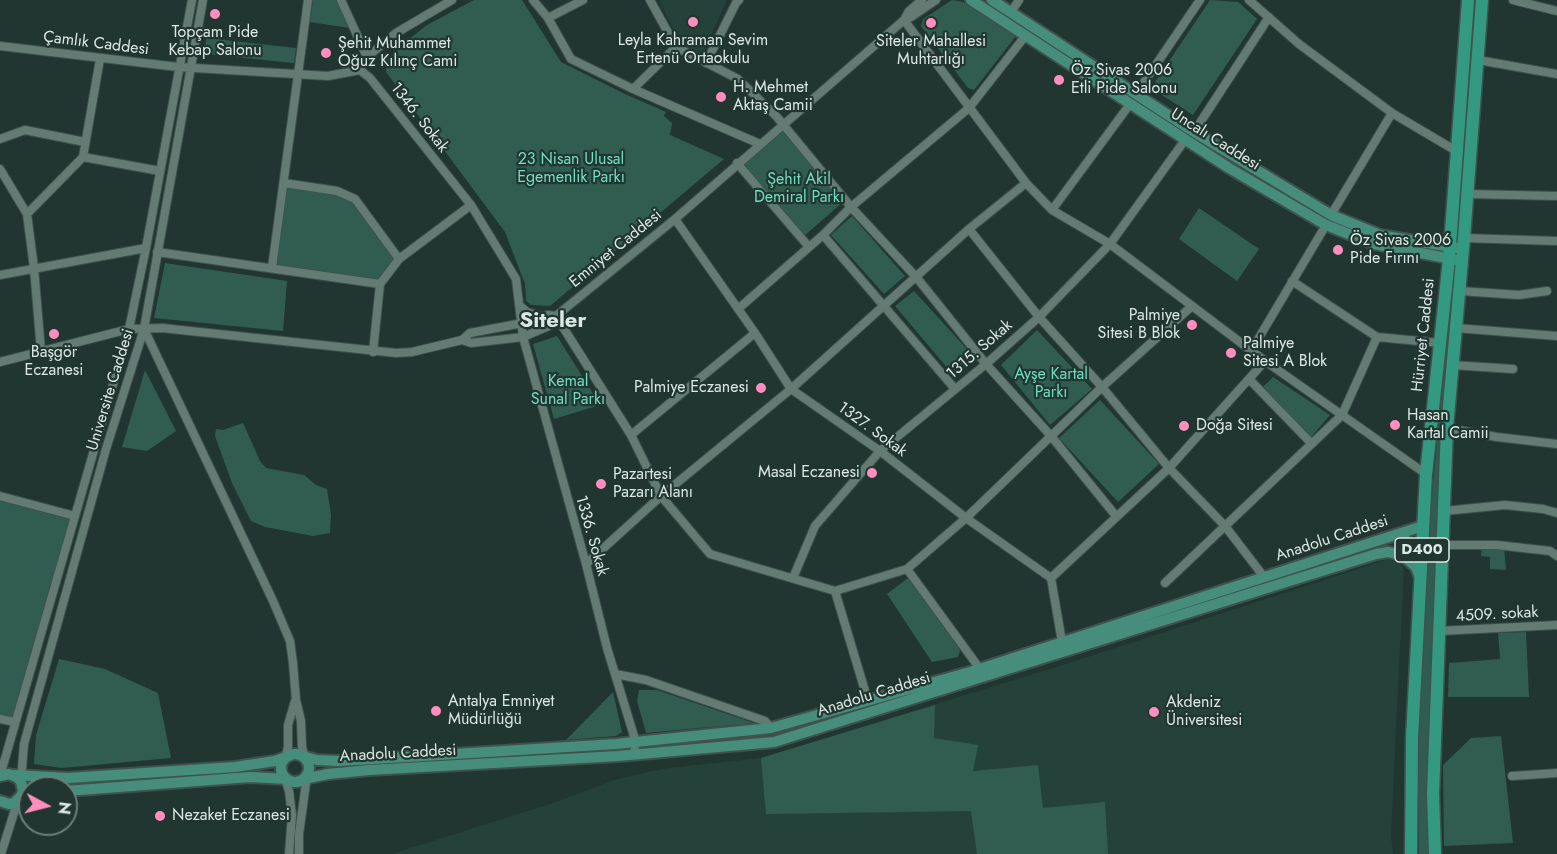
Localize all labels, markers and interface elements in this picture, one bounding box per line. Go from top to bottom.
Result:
marker: Topçam Pide Kebap Salonu [208,7,222,21]
marker: Leyla Kahraman Sevim Ertenü Ortaokulu [686,15,700,29]
marker: Siteler Mahallesi Muhtarlığı [924,16,938,30]
place label: Topçam Pide Kebap Salonu [168,23,262,61]
street label: Çamlık Caddesi [42,28,150,60]
place label: Leyla Kahraman Sevim Ertenü Ortaokulu [618,31,768,69]
place label: Siteler Mahallesi Muhtarlığı [876,32,986,70]
place label: Şehit Muhammet Oğuz Kılınç Cami [338,34,458,72]
marker: Şehit Muhammet Oğuz Kılınç Cami [319,46,333,60]
place label: Öz Sivas 2006 Etli Pide Salonu [1071,61,1177,99]
marker: Öz Sivas 2006 Etli Pide Salonu [1052,73,1066,87]
place label: H. Mehmet Aktaş Camii [733,78,813,116]
street label: 1346. Sokak [386,79,452,157]
marker: H. Mehmet Aktaş Camii [714,90,728,104]
street label: Uncalı Caddesi [1167,105,1263,175]
park label: 23 Nisan Ulusal Egemenlik Parkı [517,150,625,188]
park label: Şehit Akil Demiral Parkı [754,170,844,208]
street label: Emniyet Caddesi [566,206,666,292]
place label: Öz Sivas 2006 Pide Fırını [1350,231,1451,269]
marker: Öz Sivas 2006 Pide Fırını [1331,243,1345,257]
street label: Hürriyet Caddesi [1408,277,1440,393]
place label: Palmiye Sitesi B Blok [1097,306,1180,344]
district label: Siteler [519,309,587,335]
street label: 1315. Sokak [943,316,1017,384]
marker: Palmiye Sitesi B Blok [1185,318,1199,332]
marker: Başgör Eczanesi [47,327,61,341]
street label: Universite Caddesi [83,327,139,453]
place label: Palmiye Sitesi A Blok [1243,334,1327,372]
place label: Başgör Eczanesi [25,343,83,381]
marker: Palmiye Sitesi A Blok [1224,346,1238,360]
park label: Ayşe Kartal Parkı [1014,365,1088,403]
park label: Kemal Sunal Parkı [531,372,605,410]
place label: Palmiye Eczanesi [634,378,749,398]
marker: Palmiye Eczanesi [754,381,768,395]
street label: 1327. Sokak [834,399,910,461]
place label: Hasan Kartal Camii [1407,406,1489,444]
place label: Doğa Sitesi [1196,416,1273,436]
marker: Hasan Kartal Camii [1388,418,1402,432]
marker: Doğa Sitesi [1177,419,1191,433]
place label: Masal Eczanesi [758,463,860,483]
place label: Pazartesi Pazarı Alanı [613,465,693,503]
marker: Masal Eczanesi [865,466,879,480]
marker: Pazartesi Pazarı Alanı [594,477,608,491]
street label: 1336. Sokak [570,494,612,578]
street label: Anadolu Caddesi [1273,512,1391,566]
road number: D400 [1395,538,1449,562]
street label: 4509. sokak [1455,603,1539,627]
street label: Anadolu Caddesi [815,669,933,721]
place label: Antalya Emniyet Müdürlüğü [448,692,554,730]
place label: Akdeniz Üniversitesi [1166,693,1242,731]
marker: Antalya Emniyet Müdürlüğü [429,704,443,718]
marker: Akdeniz Üniversitesi [1147,705,1161,719]
street label: Anadolu Caddesi [339,741,457,767]
north arrow [18,776,78,836]
text: N [52,800,77,816]
place label: Nezaket Eczanesi [172,806,290,826]
marker: Nezaket Eczanesi [153,809,167,823]

